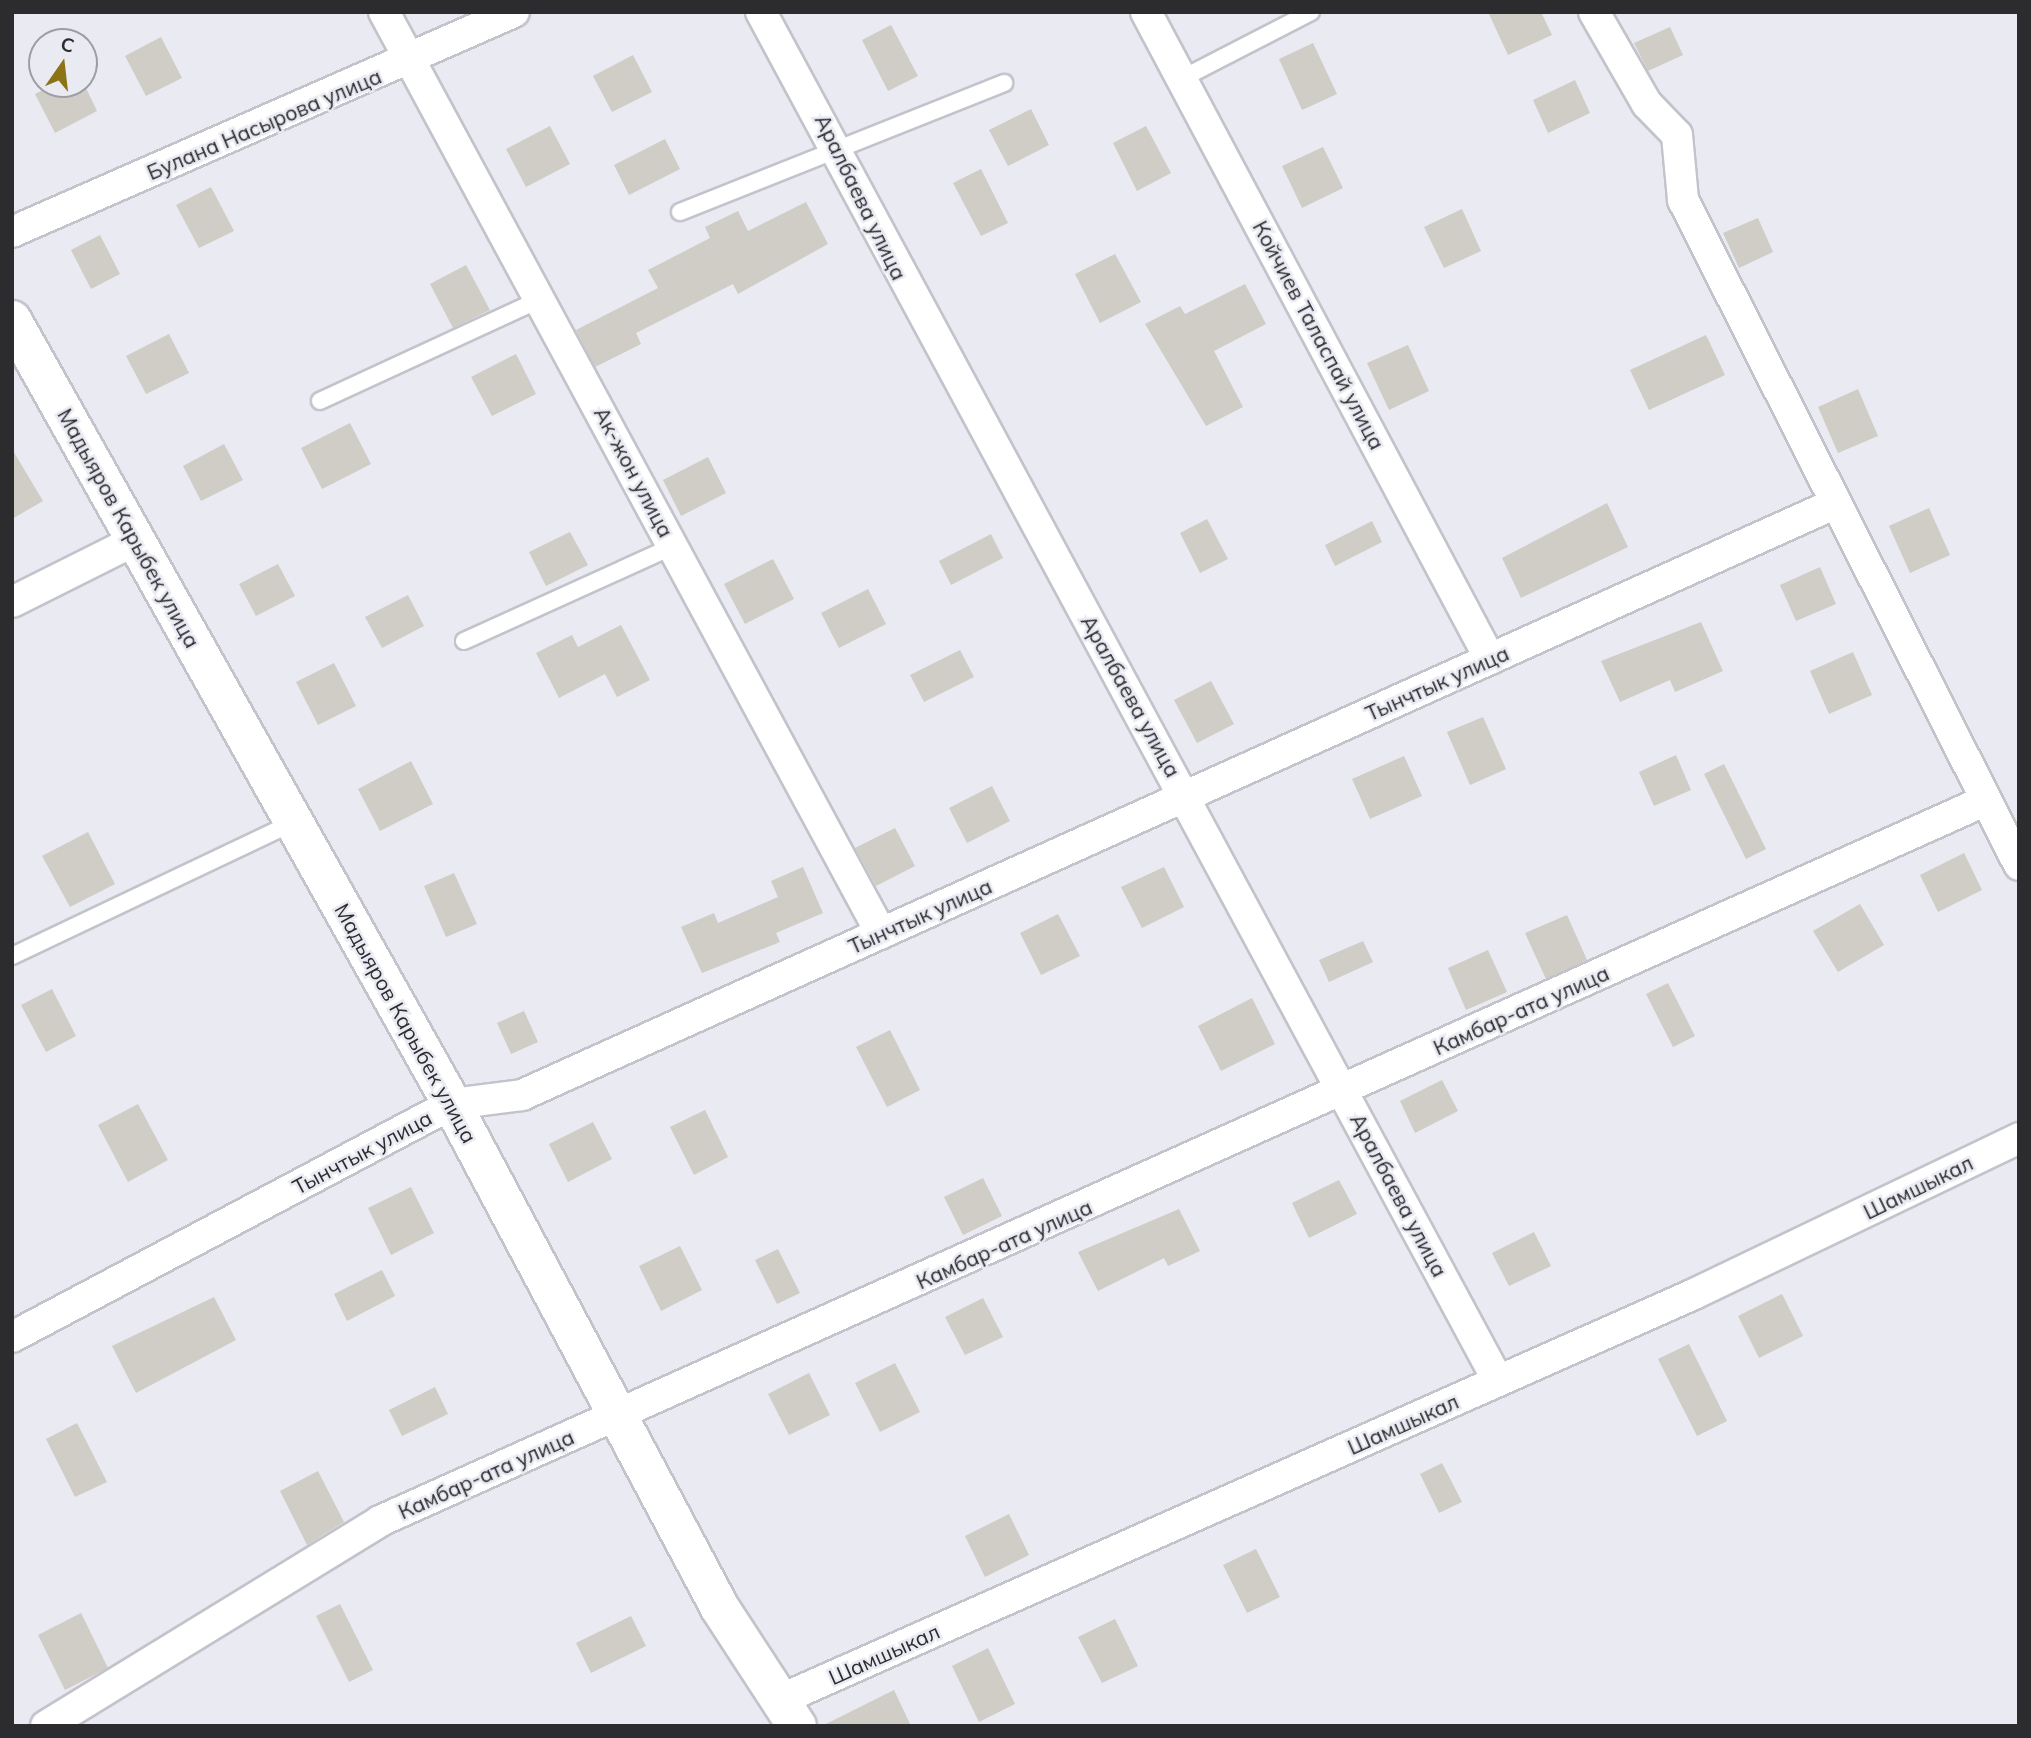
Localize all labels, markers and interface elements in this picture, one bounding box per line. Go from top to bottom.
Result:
north arrow [28,28,98,98]
text: С [58,31,77,58]
street label: Булана Насырова улица [143,63,385,185]
street label: Аралбаева улица [810,110,912,284]
street label: Койчиев Таласпай улица [1248,216,1390,454]
street label: Ак-жон улица [589,402,679,542]
street label: Мадыяров Карыбек улица [53,404,205,652]
street label: Аралбаева улица [1076,611,1186,781]
street label: Тынчтык улица [1361,640,1513,726]
street label: Тынчтык улица [844,873,996,959]
street label: Мадыяров Карыбек улица [330,899,482,1147]
street label: Камбар-ата улица [1429,960,1613,1060]
street label: Тынчтык улица [288,1105,436,1199]
street label: Аралбаева улица [1345,1109,1453,1281]
street label: Шамшыкал [1859,1150,1977,1224]
street label: Камбар-ата улица [912,1194,1096,1294]
street label: Шамшыкал [1344,1388,1462,1460]
street label: Камбар-ата улица [394,1424,578,1524]
street label: Шамшыкал [825,1618,943,1690]

